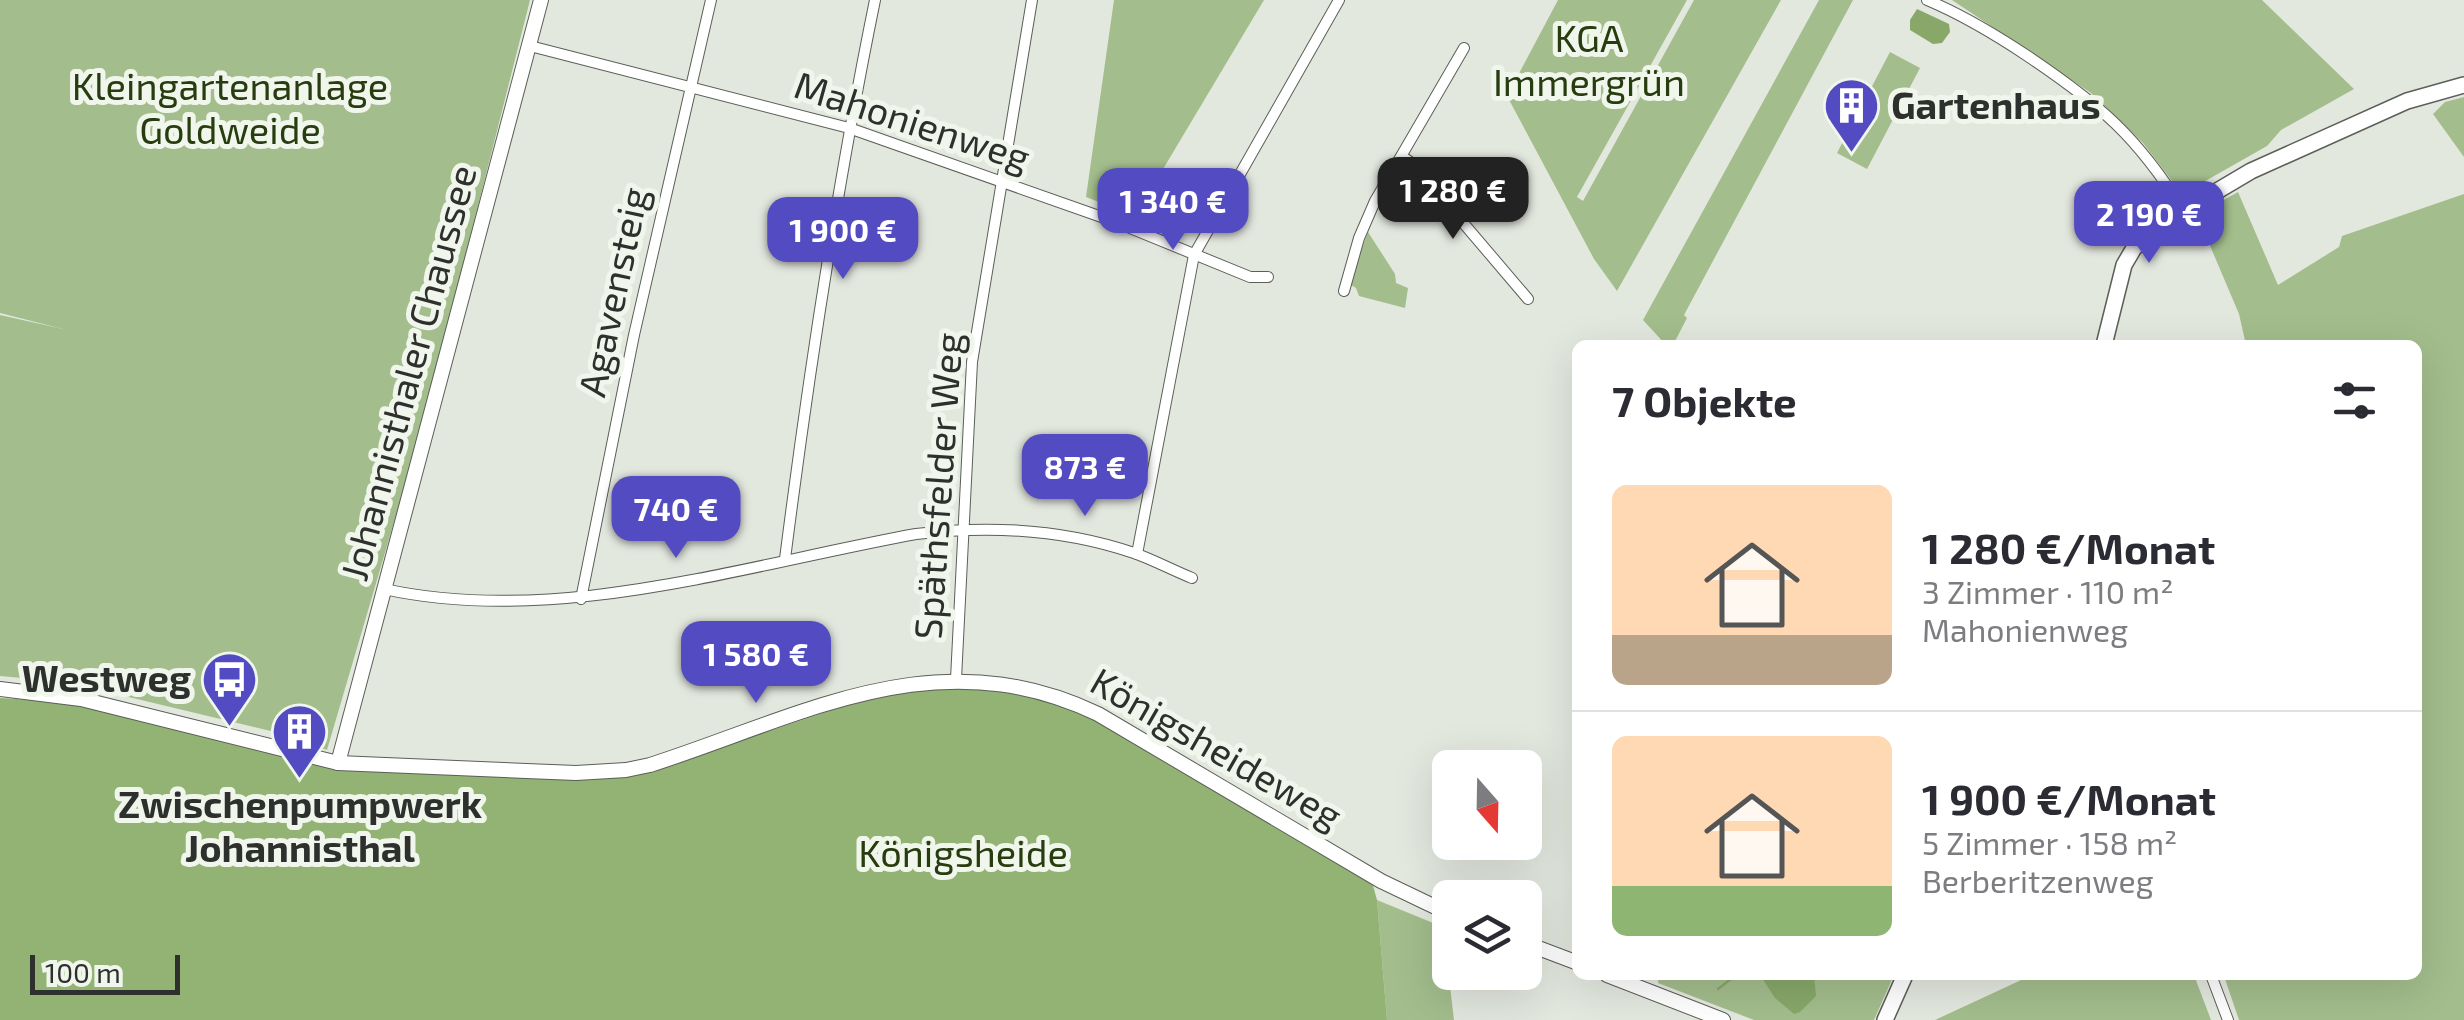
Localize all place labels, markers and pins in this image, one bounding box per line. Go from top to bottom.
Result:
building icon: Gartenhaus [1822,76,1882,155]
place label: Gartenhaus [1891,81,2101,127]
pin: 1 280 € [1361,157,1545,242]
pin: 1 340 € [1081,168,1265,253]
pin: 2 190 € [2057,181,2241,266]
pin: 1 900 € [751,197,935,282]
pin: 873 € [1015,434,1155,519]
pin: 740 € [606,476,746,561]
pin: 1 580 € [664,621,848,706]
bus stop icon: Westweg [200,649,260,728]
place label: Westweg [22,654,191,700]
building icon: Zwischenpumpwerk Johannisthal [270,702,330,781]
place label: Zwischenpumpwerk Johannisthal [118,780,483,870]

